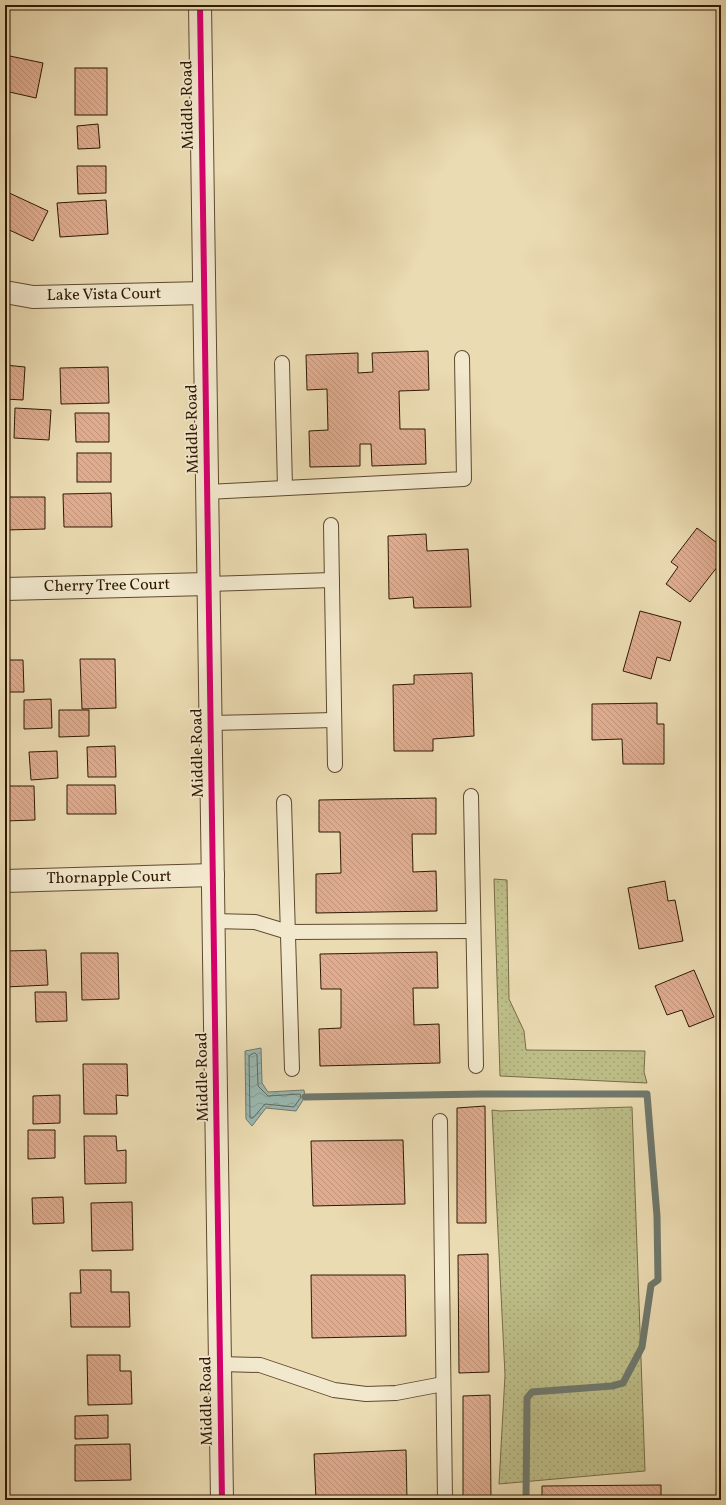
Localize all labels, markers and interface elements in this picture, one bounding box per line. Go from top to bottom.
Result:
street label: Middle Road [176,60,200,150]
street label: Lake Vista Court [46,283,162,307]
street label: Middle Road [181,384,205,474]
street label: Cherry Tree Court [44,574,171,598]
street label: Middle Road [186,708,210,798]
street label: Thornapple Court [46,866,172,890]
street label: Middle Road [191,1032,215,1122]
street label: Middle Road [195,1356,219,1446]

